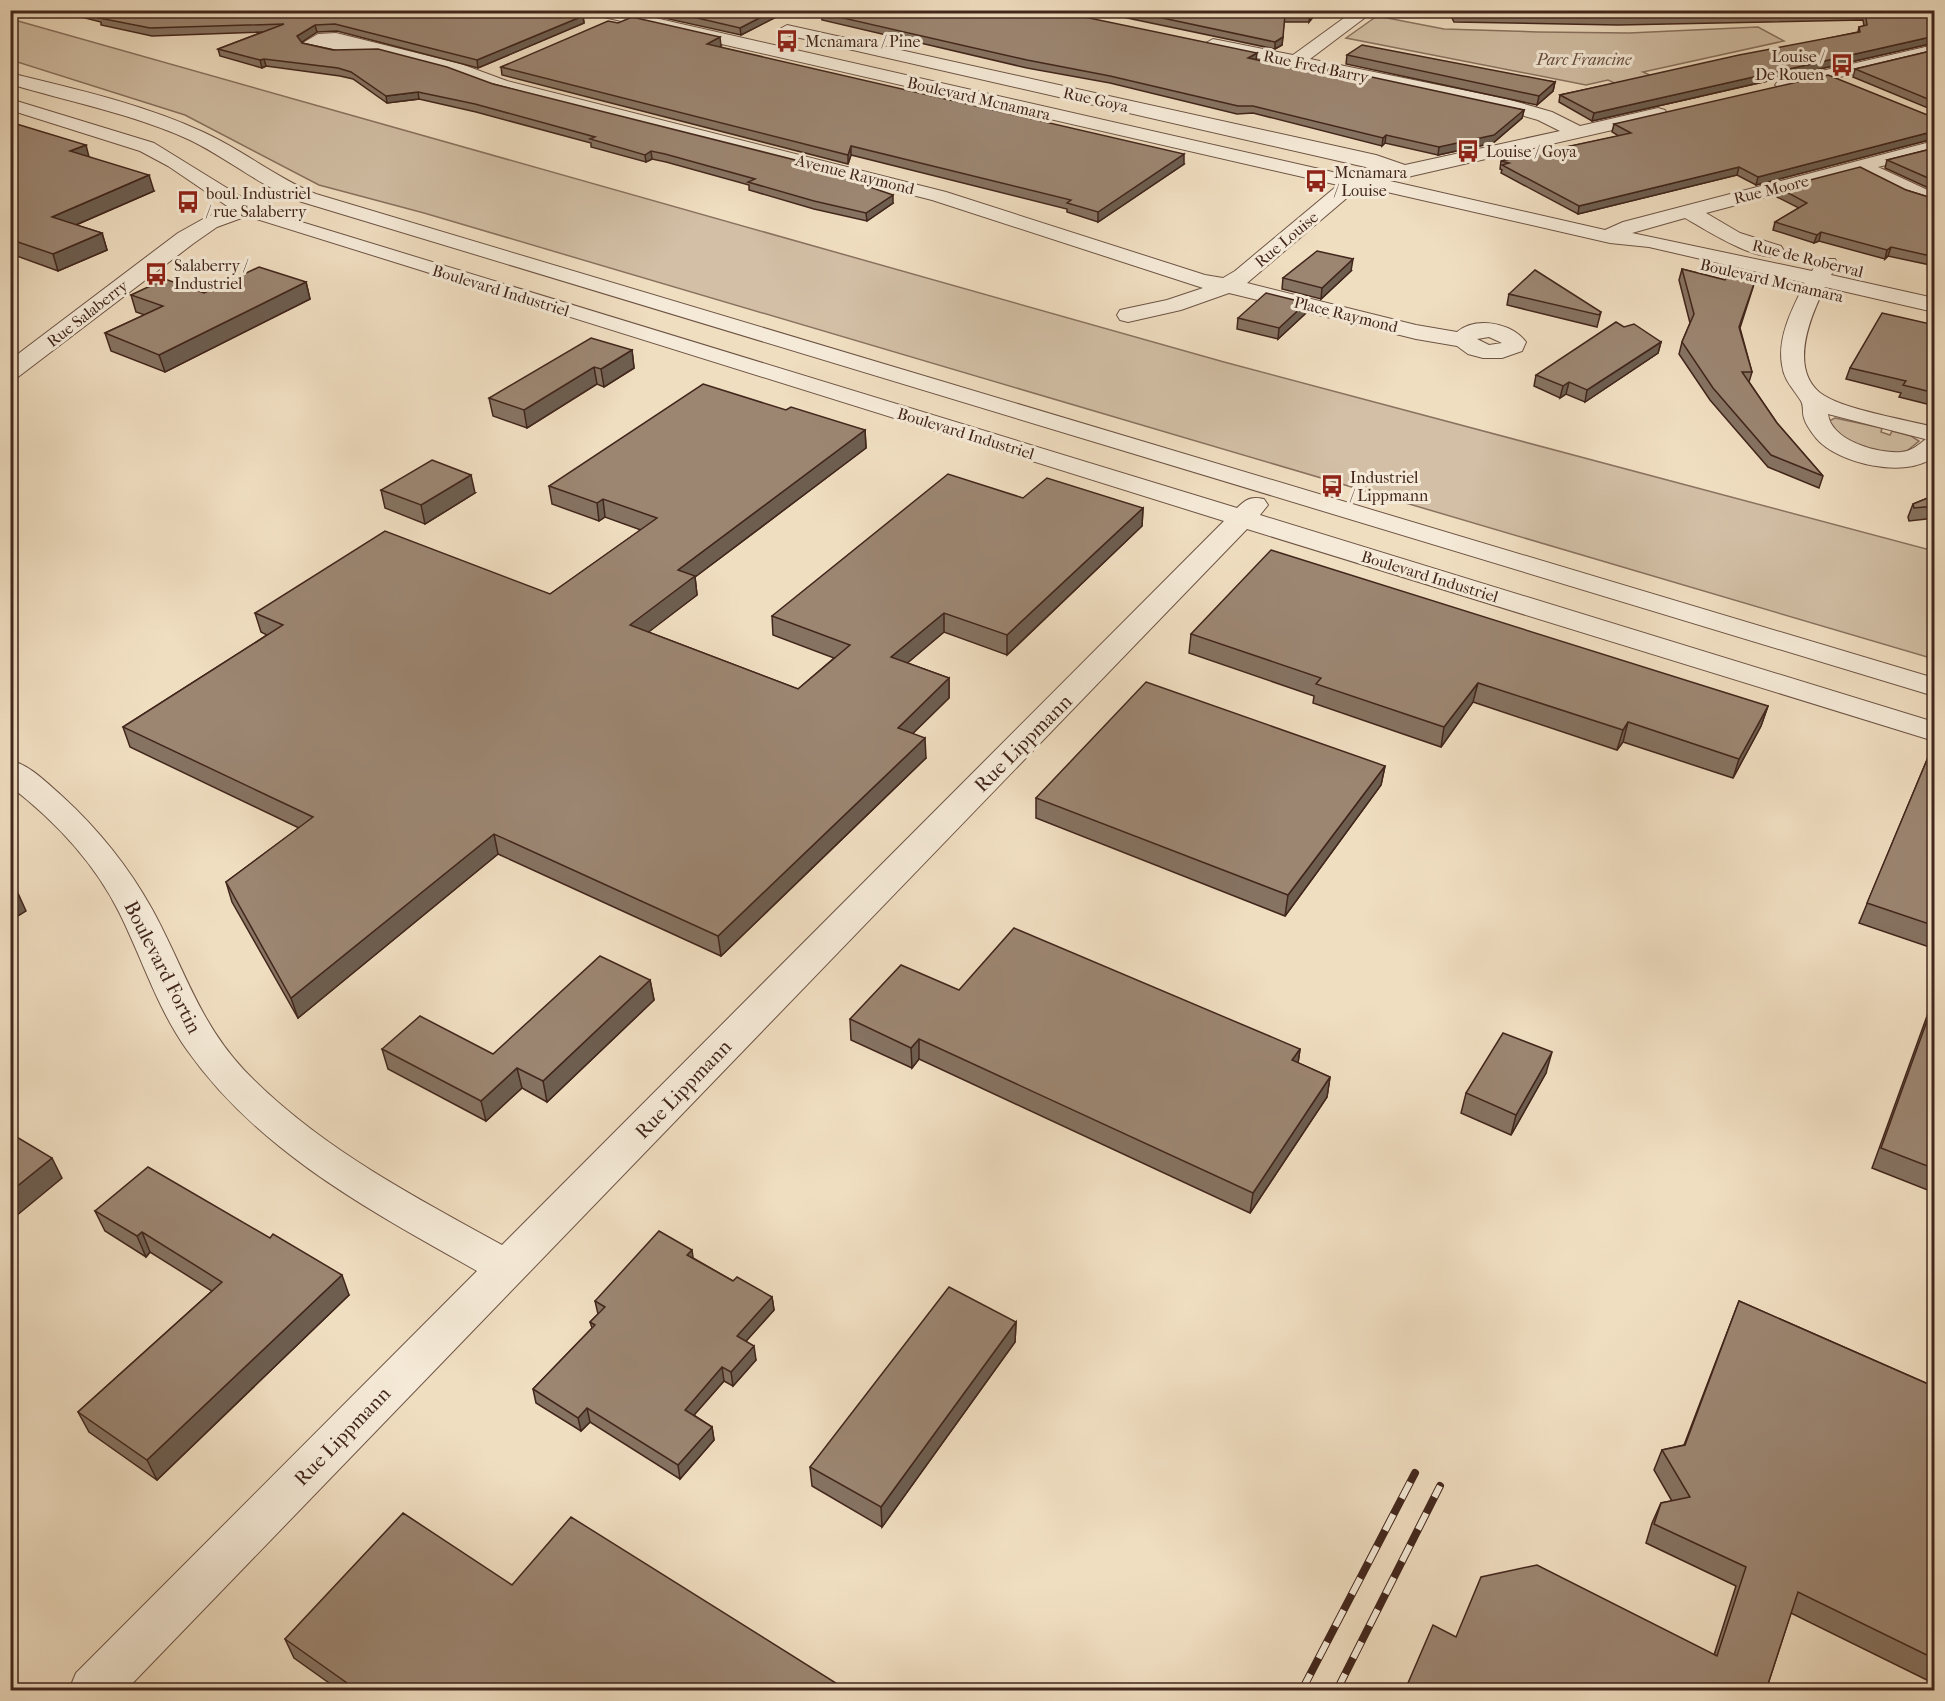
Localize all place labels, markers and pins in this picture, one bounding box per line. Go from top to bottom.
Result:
bus stop icon: Mcnamara / Pine [774,28,800,54]
place label: Mcnamara / Pine [805,32,920,51]
place label: Louise / De Rouen [1755,47,1826,84]
bus stop icon: Louise / De Rouen [1829,52,1855,78]
bus stop icon: Louise / Goya [1455,138,1481,164]
place label: Louise / Goya [1486,142,1577,161]
place label: Mcnamara / Louise [1333,163,1408,200]
bus stop icon: Mcnamara / Louise [1303,168,1329,194]
place label: boul. Industriel / rue Salaberry [205,184,311,221]
bus stop icon: boul. Industriel / rue Salaberry [175,189,201,215]
place label: Salaberry / Industriel [174,256,249,293]
bus stop icon: Salaberry / Industriel [143,261,169,287]
place label: Industriel / Lippmann [1349,468,1429,505]
bus stop icon: Industriel / Lippmann [1319,473,1345,499]

